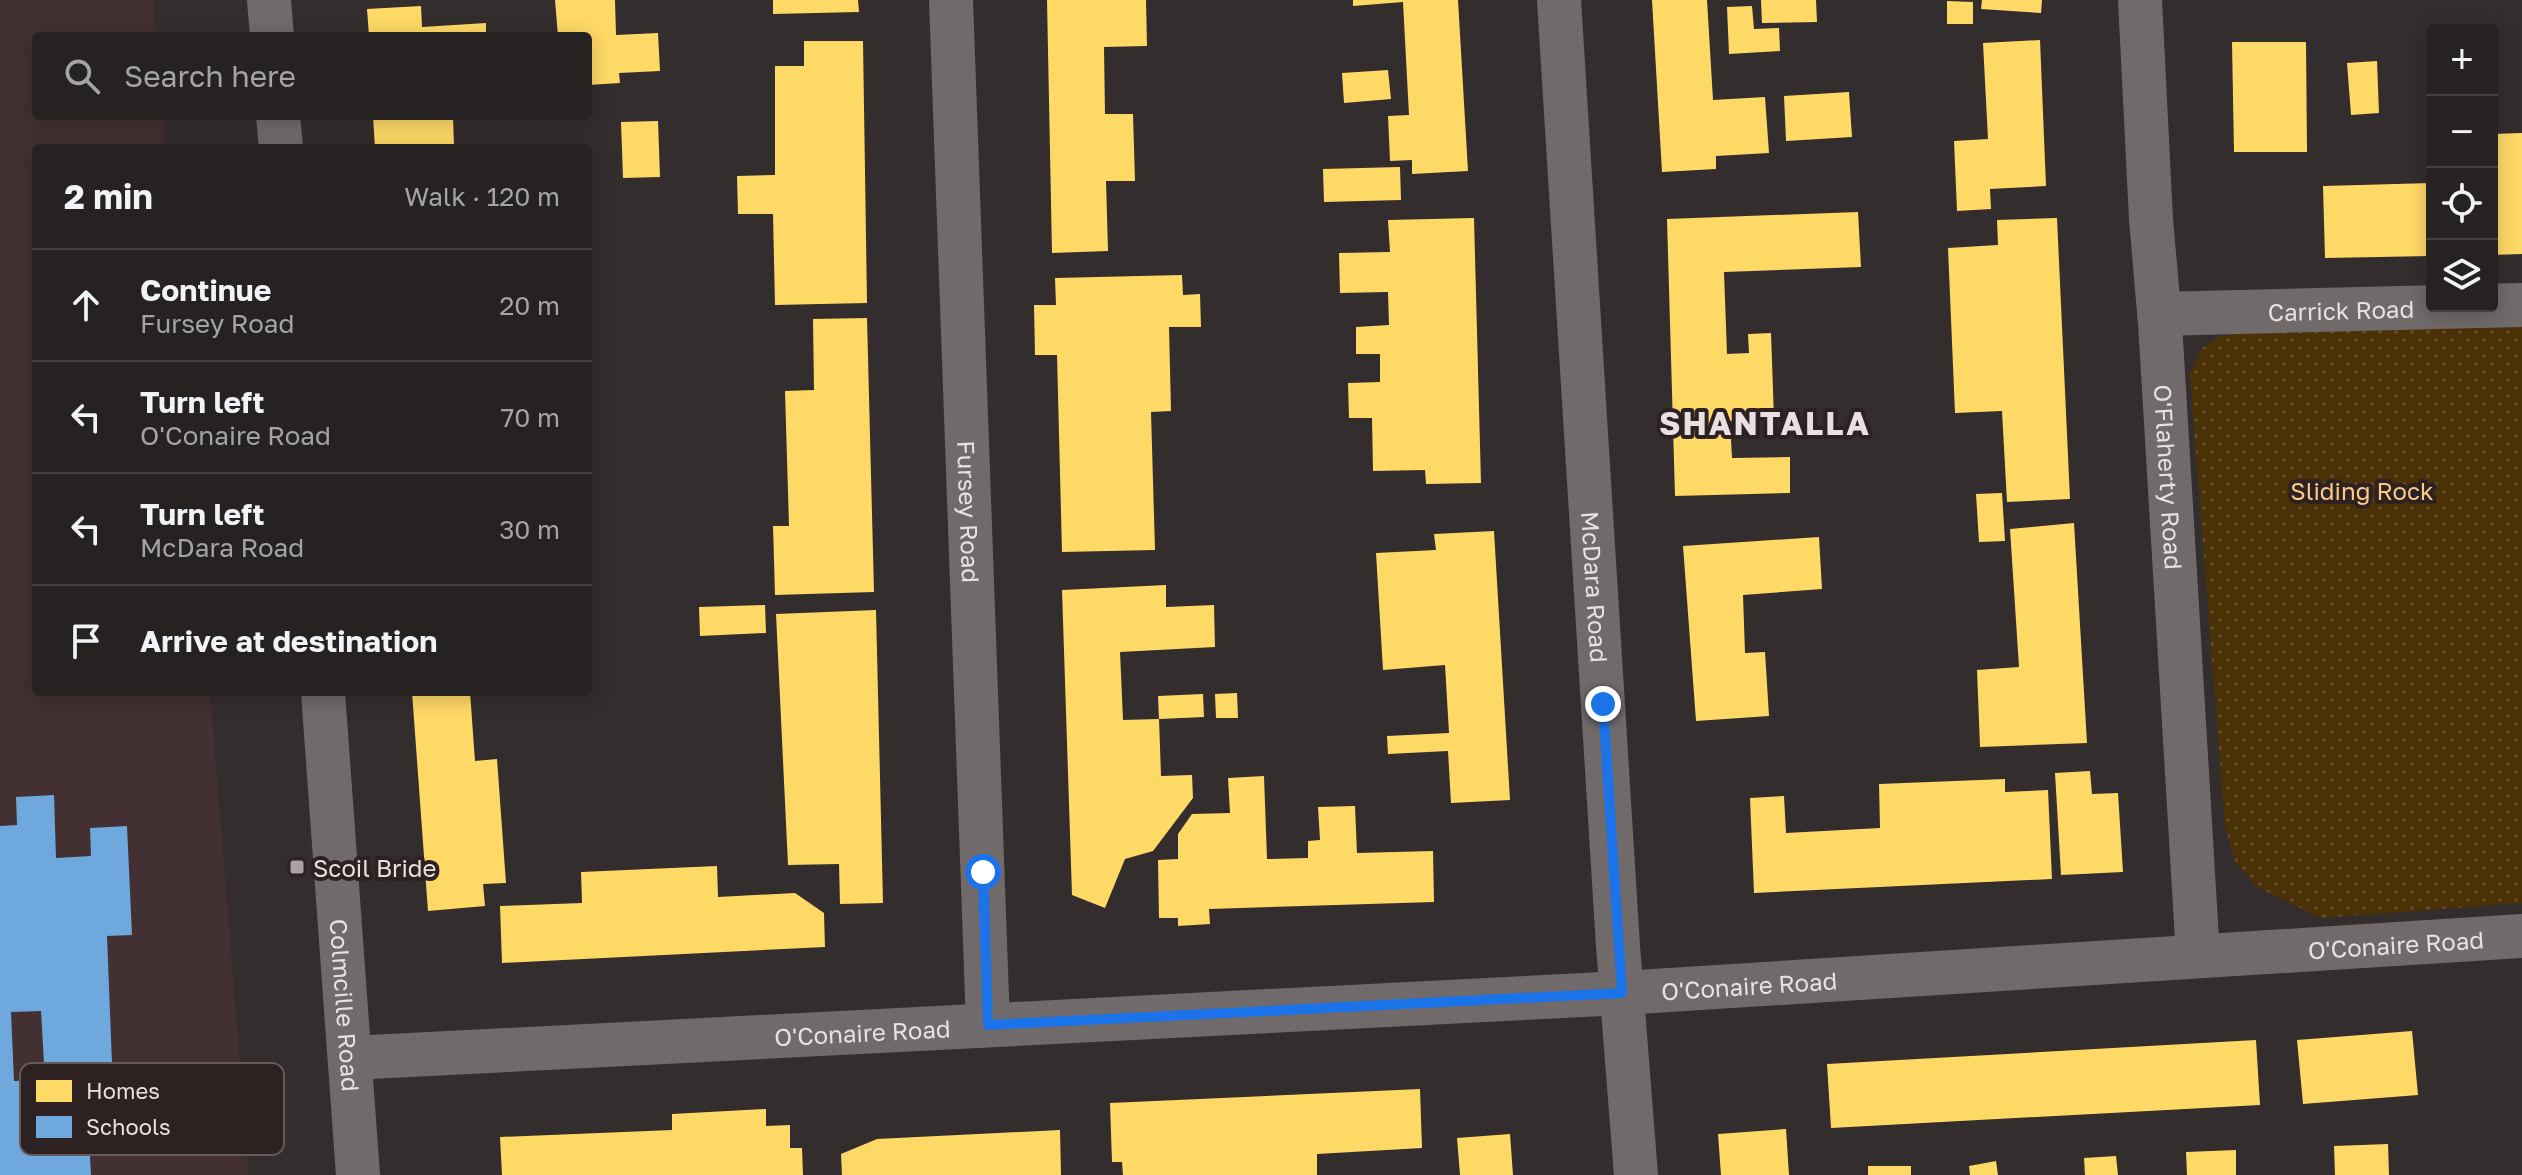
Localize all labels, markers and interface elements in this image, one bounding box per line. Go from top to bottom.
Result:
map controls [2426,24,2498,312]
button: + [2426,24,2498,96]
search box [32,32,592,120]
icon: search [60,54,104,98]
text: Search here [124,58,296,94]
button: − [2426,96,2498,168]
button: locate [2426,168,2498,240]
text: 2 min [64,176,153,216]
text: Walk · 120 m [404,181,560,212]
button: layers [2426,240,2498,312]
text: Continue [140,272,271,308]
icon: ahead [64,283,108,327]
text: 20 m [499,290,560,321]
street label: Carrick Road [2267,293,2415,326]
text: Fursey Road [140,308,294,339]
text: Turn left [140,384,265,420]
street label: O'Flaherty Road [2149,384,2189,571]
icon: left [64,395,108,439]
text: 70 m [501,402,560,433]
district label: SHANTALLA [1659,404,1871,442]
text: O'Conaire Road [140,420,331,451]
street label: Fursey Road [952,440,987,583]
park label: Sliding Rock [2290,476,2434,505]
text: Turn left [140,496,265,532]
icon: left [64,507,108,551]
street label: McDara Road [1576,510,1615,663]
text: 30 m [499,514,560,545]
text: McDara Road [140,532,304,563]
icon: arrive [64,619,108,663]
text: Arrive at destination [140,623,437,659]
route end [1585,686,1621,722]
place label: Scoil Bride [313,853,437,882]
route start [965,854,1001,890]
marker: Scoil Bride [288,858,306,876]
street label: Colmcille Road [325,918,366,1093]
street label: O'Conaire Road [2307,924,2485,964]
street label: O'Conaire Road [1660,965,1838,1005]
street label: O'Conaire Road [773,1013,951,1051]
legend [20,1063,284,1155]
text: Homes [86,1077,160,1104]
text: Schools [86,1113,171,1140]

